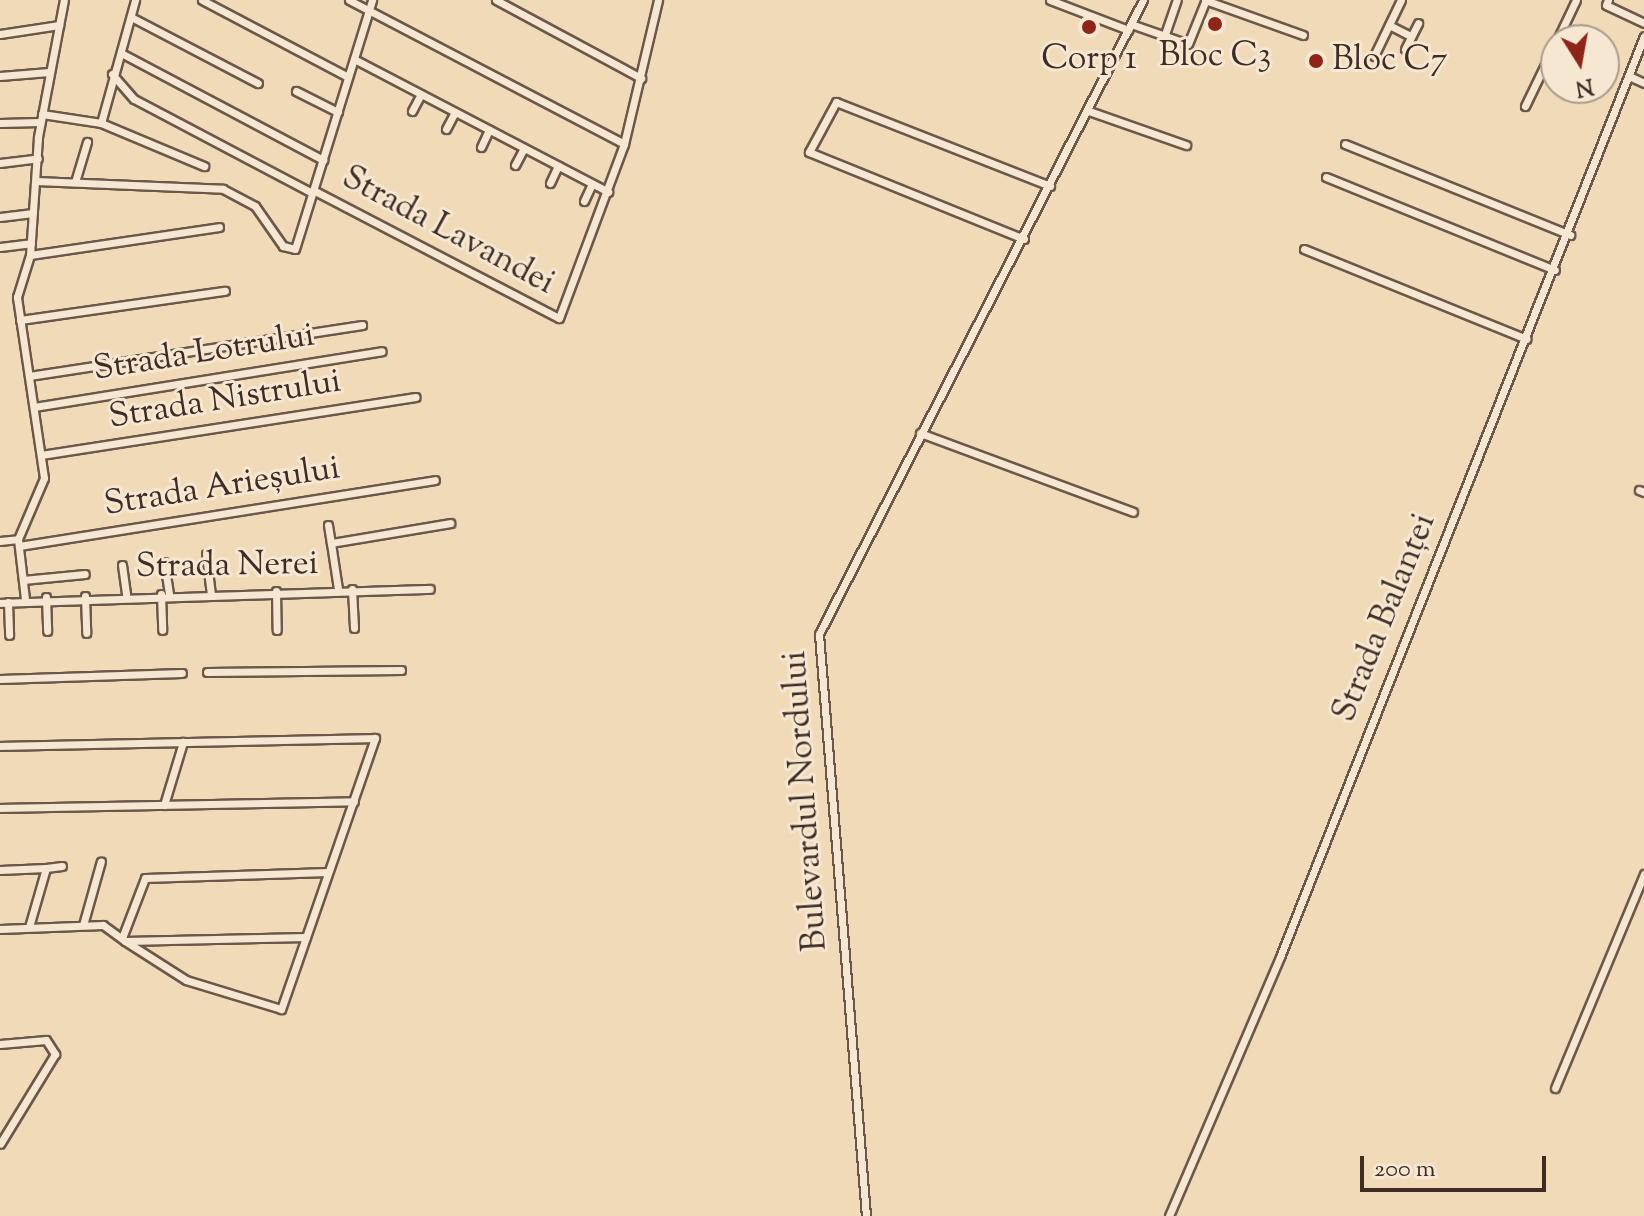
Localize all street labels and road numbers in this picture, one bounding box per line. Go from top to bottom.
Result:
street label: Strada Lavandei [335,158,561,304]
street label: Strada Lotrului [91,315,317,391]
street label: Strada Nistrului [106,362,344,438]
street label: Strada Arieșului [101,448,343,526]
street label: Strada Balanței [1325,508,1445,728]
street label: Strada Nerei [135,544,319,588]
street label: Bulevardul Nordului [775,649,837,953]

